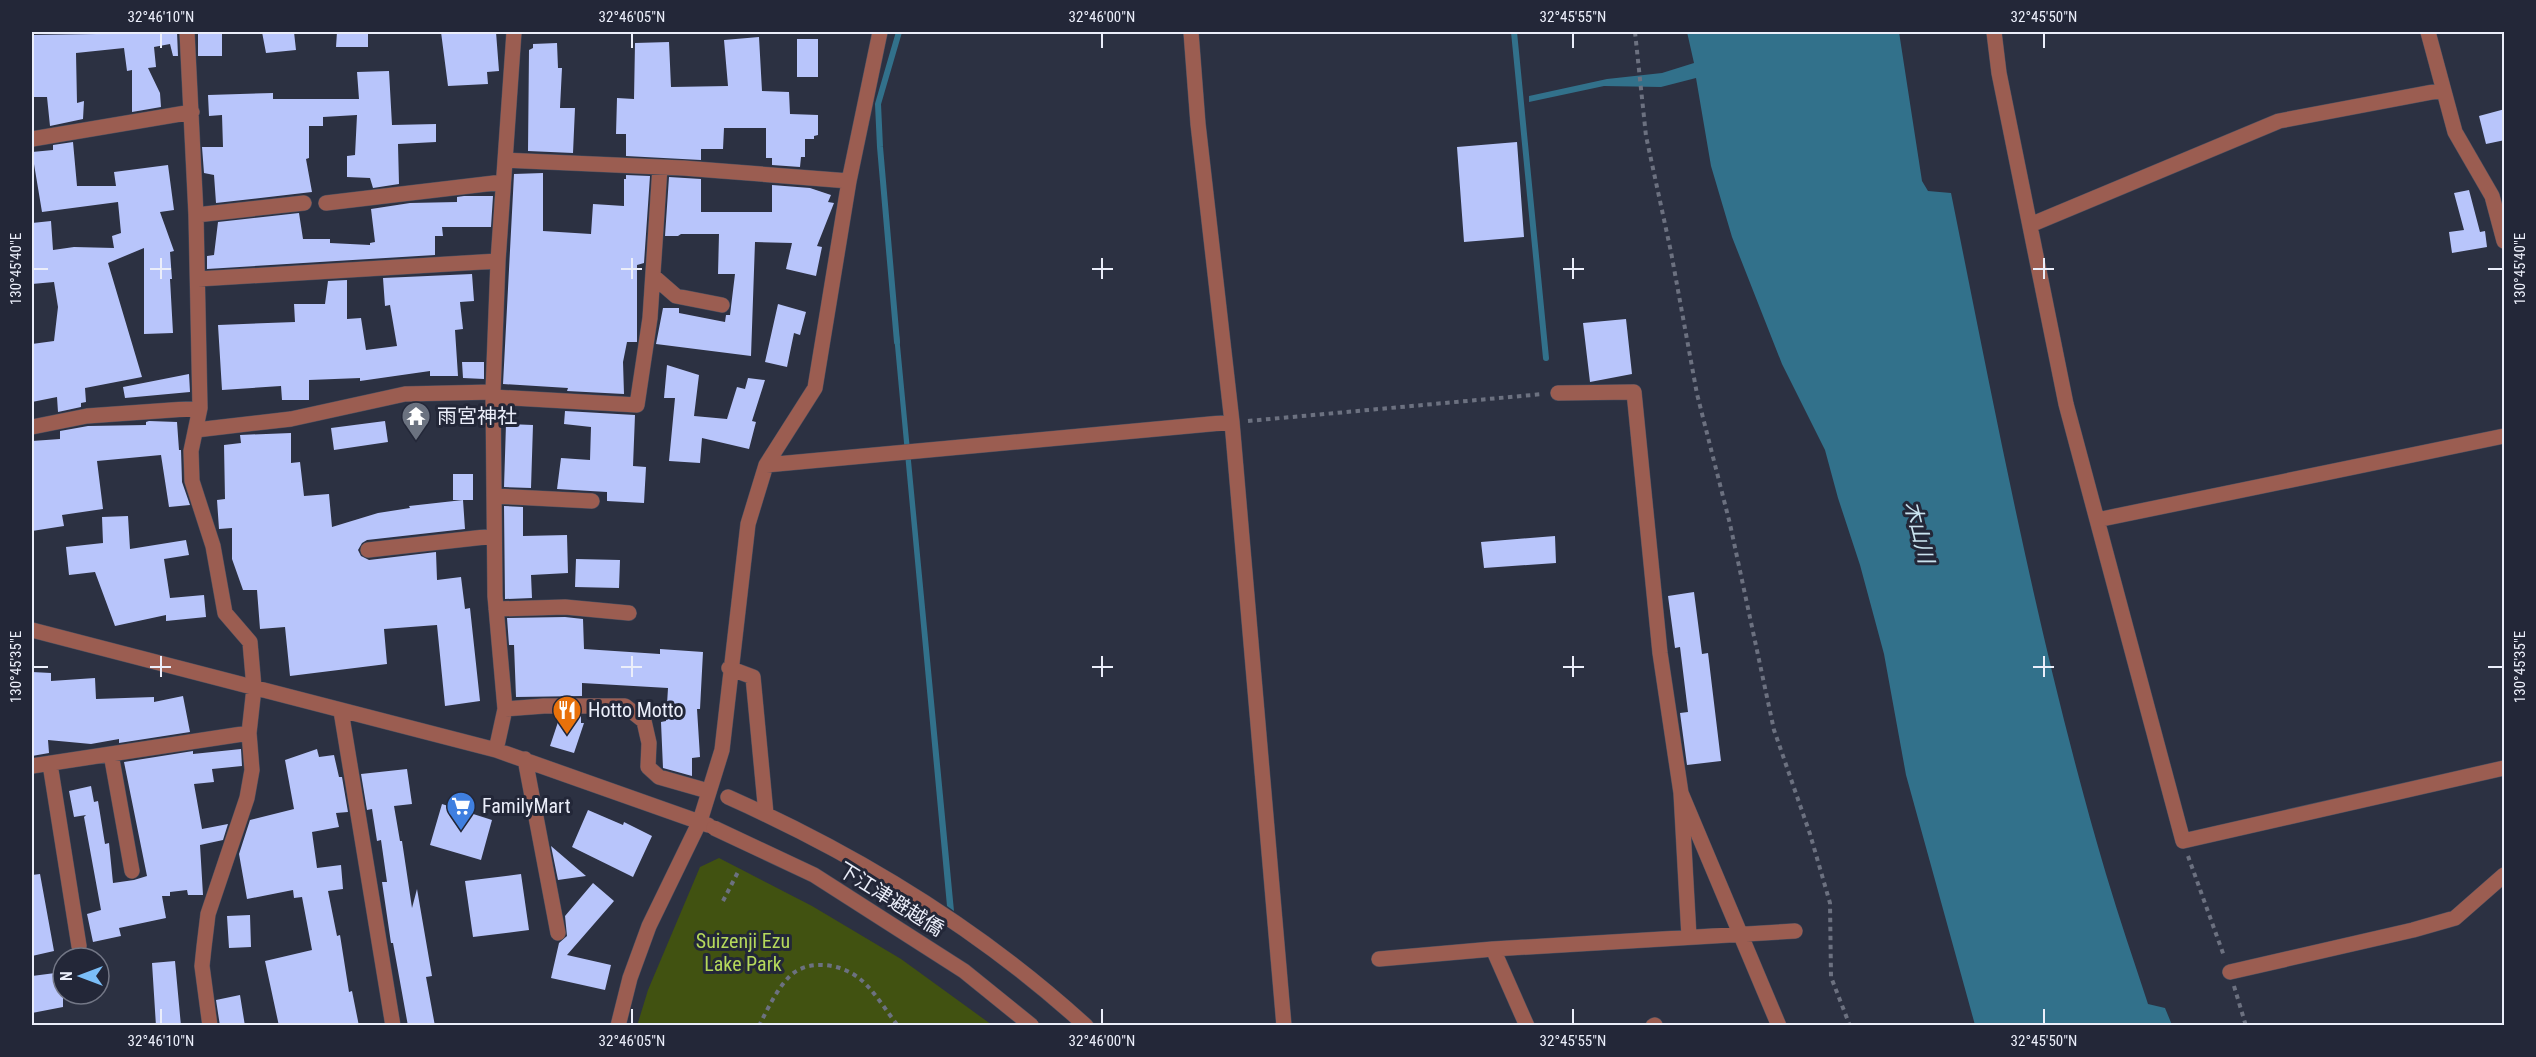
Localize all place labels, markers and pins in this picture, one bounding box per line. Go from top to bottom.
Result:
temple icon: 雨宮神社 [400,400,432,442]
place label: 雨宮神社 [437,404,517,428]
restaurant icon: Hotto Motto [551,694,583,736]
place label: Hotto Motto [588,698,684,722]
supermarket icon: FamilyMart [445,790,477,832]
place label: FamilyMart [482,794,571,818]

